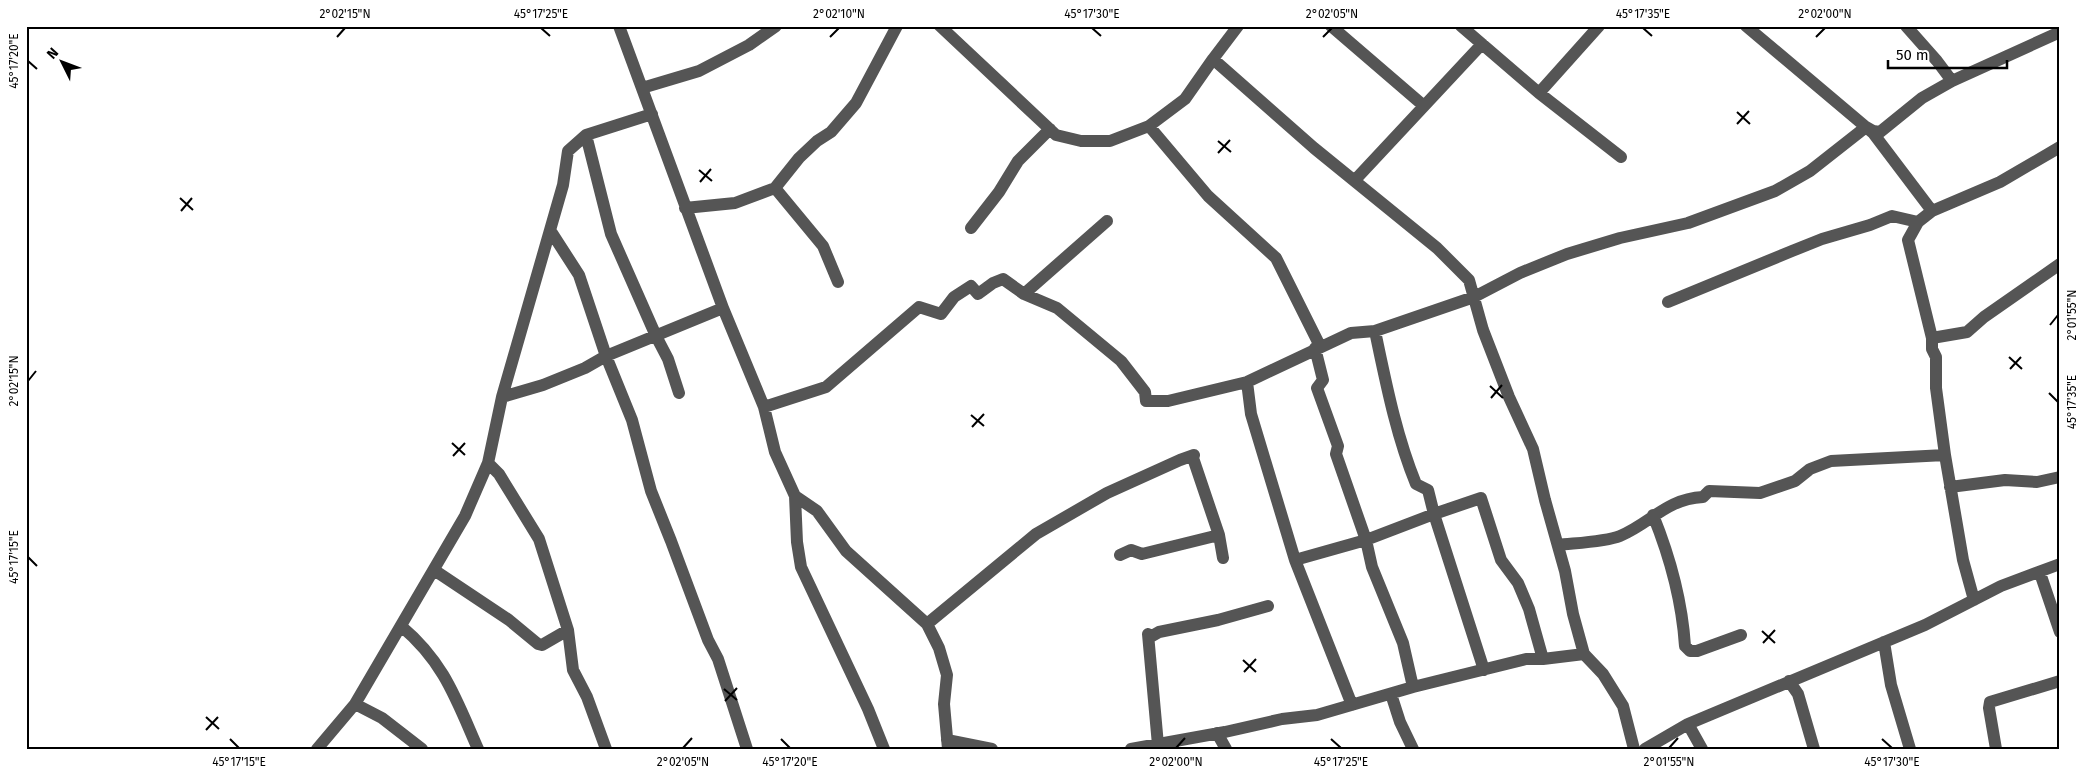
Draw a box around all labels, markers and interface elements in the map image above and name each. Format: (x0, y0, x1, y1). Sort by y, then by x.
text: 2°02'15"N (319, 7, 371, 21)
text: 45°17'25"E (514, 7, 568, 21)
text: 2°02'10"N (813, 7, 865, 21)
text: 45°17'30"E (1064, 7, 1120, 21)
text: 2°02'05"N (1306, 7, 1358, 21)
text: 45°17'35"E (1616, 7, 1670, 21)
text: 2°02'00"N (1798, 7, 1852, 21)
text: 45°17'20"E (7, 33, 21, 89)
north arrow (38, 38, 88, 88)
scale bar (1888, 38, 2007, 70)
text: N (43, 44, 62, 63)
text: 50 m (1896, 46, 1929, 64)
text: 2°01'55"N (2065, 289, 2079, 341)
text: 2°02'15"N (7, 355, 21, 407)
text: 45°17'35"E (2065, 375, 2079, 429)
text: 45°17'15"E (7, 530, 21, 584)
text: 45°17'15"E (212, 755, 266, 769)
text: 2°02'05"N (657, 755, 709, 769)
text: 45°17'20"E (762, 755, 818, 769)
text: 2°02'00"N (1149, 755, 1203, 769)
text: 45°17'25"E (1314, 755, 1368, 769)
text: 2°01'55"N (1643, 755, 1695, 769)
text: 45°17'30"E (1864, 755, 1920, 769)

